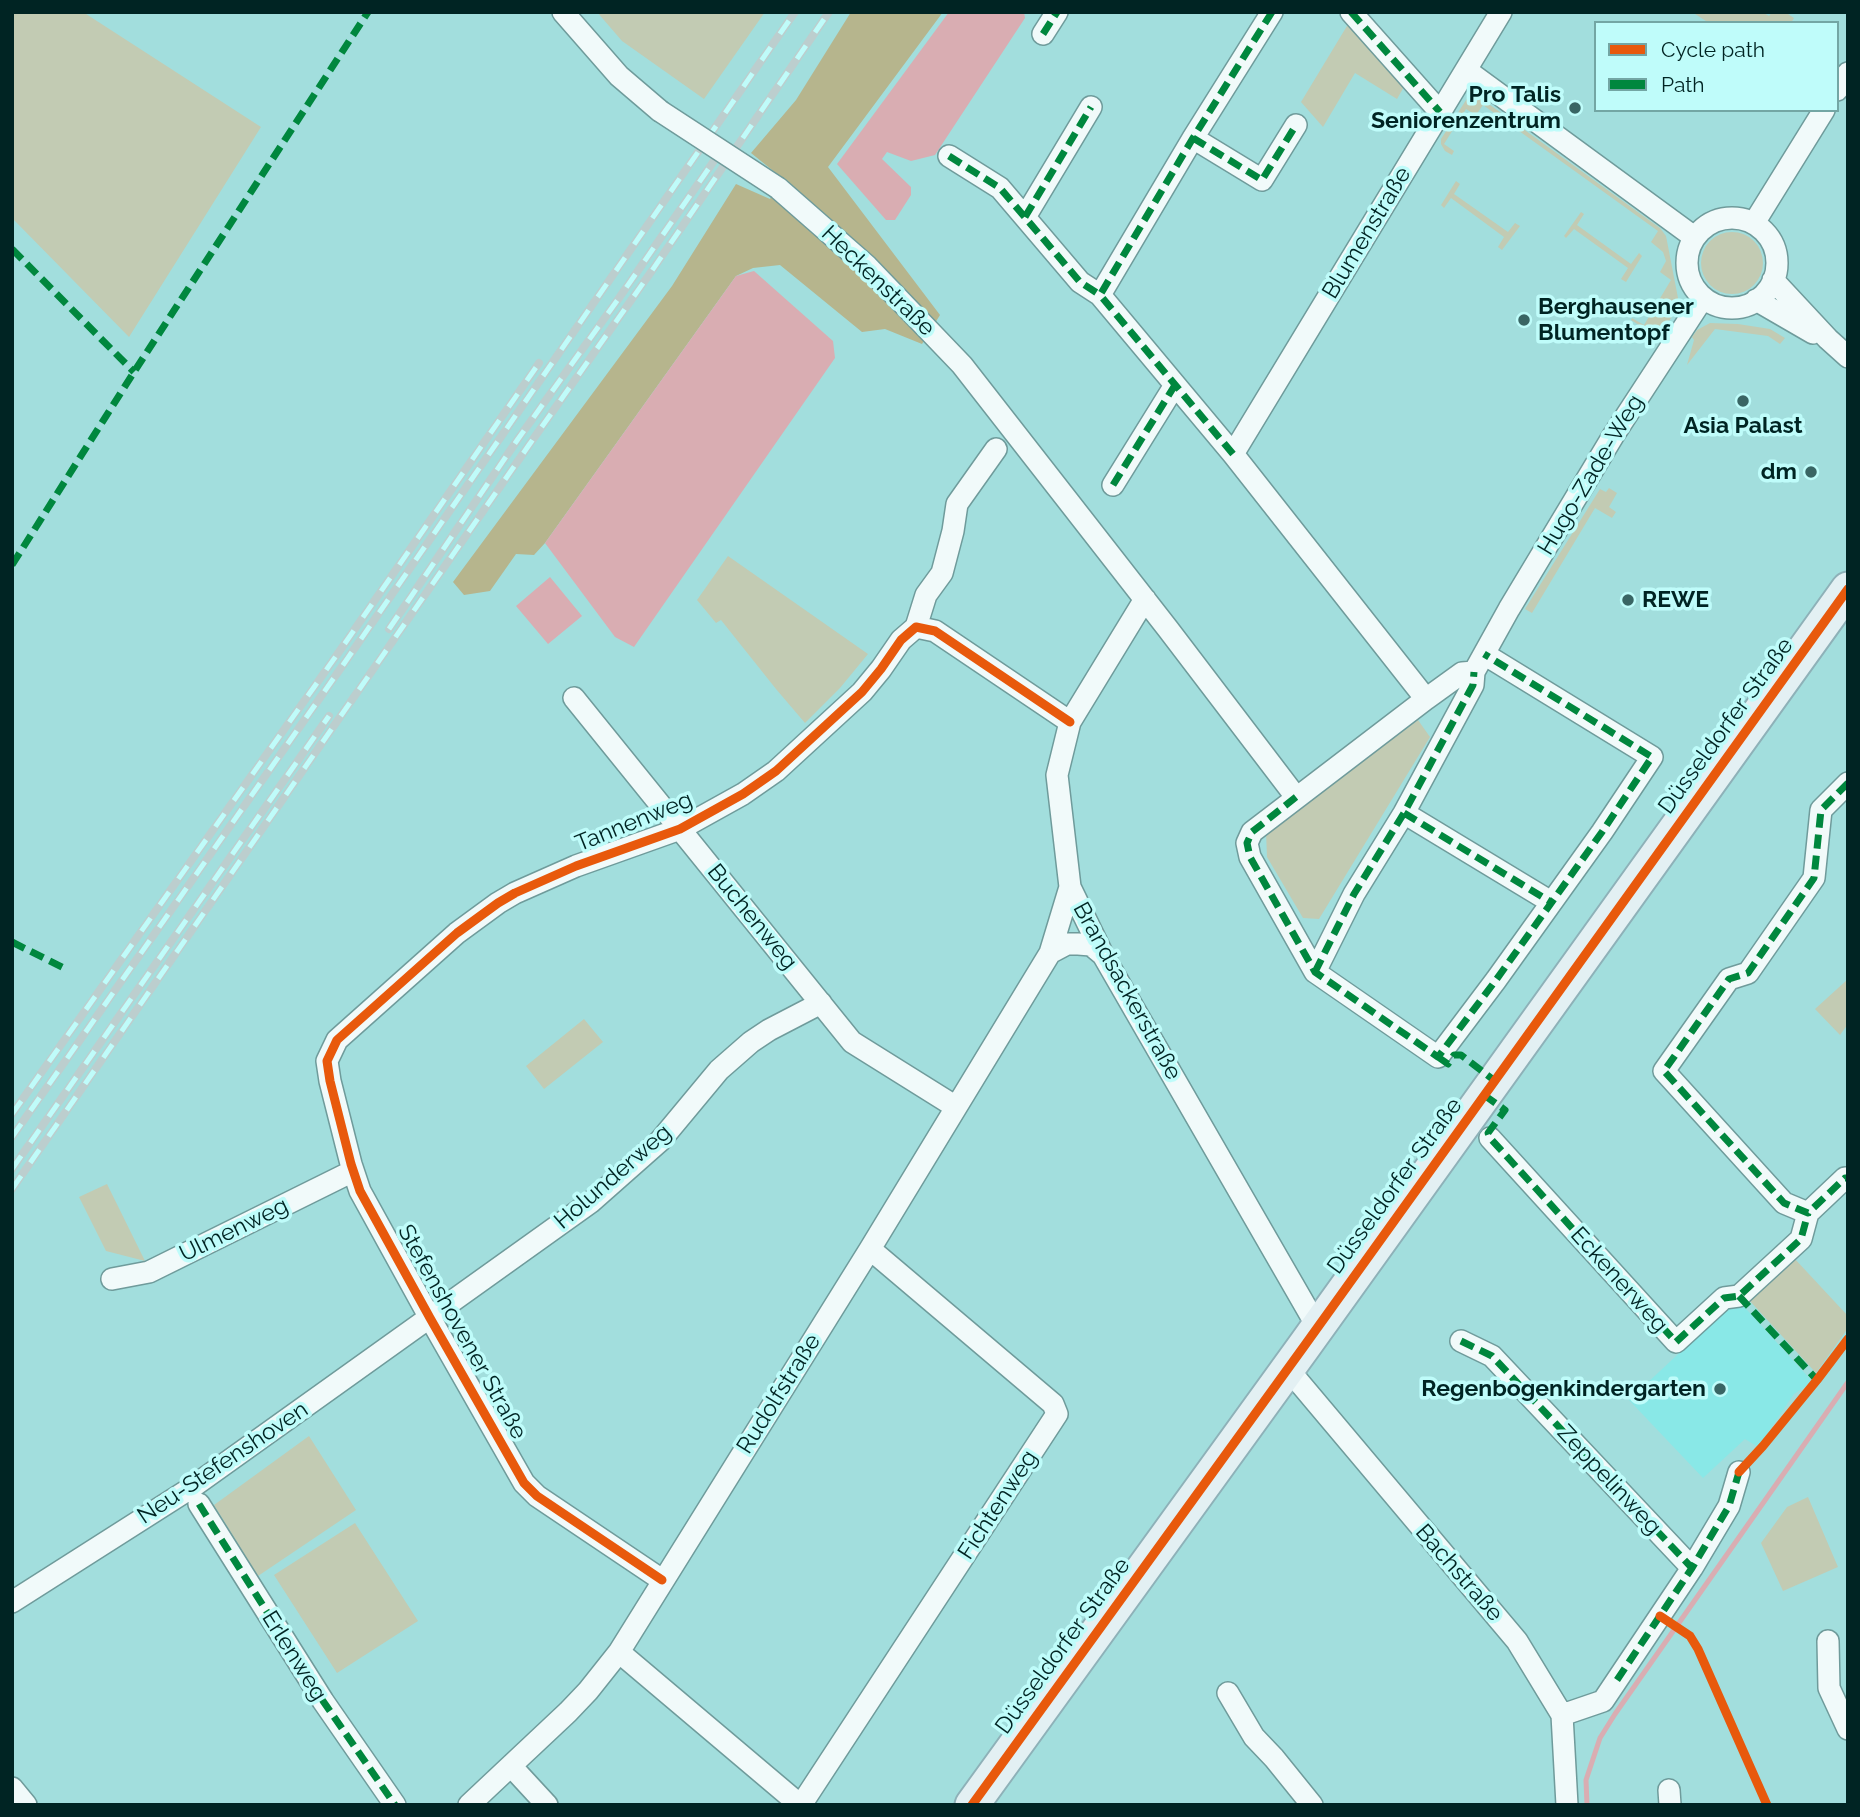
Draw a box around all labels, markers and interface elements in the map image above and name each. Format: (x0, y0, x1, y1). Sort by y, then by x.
legend (1594, 21, 1839, 112)
text: Cycle path (1661, 37, 1765, 62)
text: Path (1661, 72, 1705, 97)
place label: Pro Talis Seniorenzentrum (1371, 81, 1561, 135)
marker: Pro Talis Seniorenzentrum (1567, 100, 1583, 116)
street label: Blumenstraße (1317, 162, 1417, 304)
street label: Heckenstraße (816, 220, 940, 342)
place label: Berghausener Blumentopf (1538, 293, 1694, 347)
marker: Berghausener Blumentopf (1516, 312, 1532, 328)
street label: Hugo-Zade-Weg (1532, 390, 1650, 560)
marker: Asia Palast (1735, 393, 1751, 409)
place label: Asia Palast (1683, 412, 1803, 440)
place label: dm (1761, 458, 1797, 486)
marker: dm (1803, 464, 1819, 480)
place label: REWE (1642, 586, 1709, 614)
marker: REWE (1620, 592, 1636, 608)
street label: Düsseldorfer Straße (1653, 633, 1799, 819)
street label: Tannenweg (572, 786, 696, 858)
street label: Buchenweg (701, 859, 803, 975)
street label: Brandsackerstraße (1067, 897, 1187, 1085)
street label: Düsseldorfer Straße (1322, 1093, 1468, 1279)
street label: Holunderweg (549, 1119, 677, 1235)
street label: Ulmenweg (175, 1192, 293, 1268)
street label: Stefenshovener Straße (392, 1220, 532, 1444)
street label: Eckenerweg (1564, 1222, 1674, 1338)
street label: Rudolfstraße (731, 1329, 827, 1459)
place label: Regenbogenkindergarten (1421, 1375, 1706, 1403)
marker: Regenbogenkindergarten (1712, 1381, 1728, 1397)
street label: Neu-Stefenshoven (132, 1396, 314, 1530)
street label: Zeppelinweg (1551, 1419, 1667, 1541)
street label: Fichtenweg (952, 1445, 1044, 1565)
street label: Bachstraße (1409, 1519, 1509, 1627)
street label: Düsseldorfer Straße (990, 1553, 1136, 1739)
street label: Erlenweg (256, 1606, 332, 1706)

